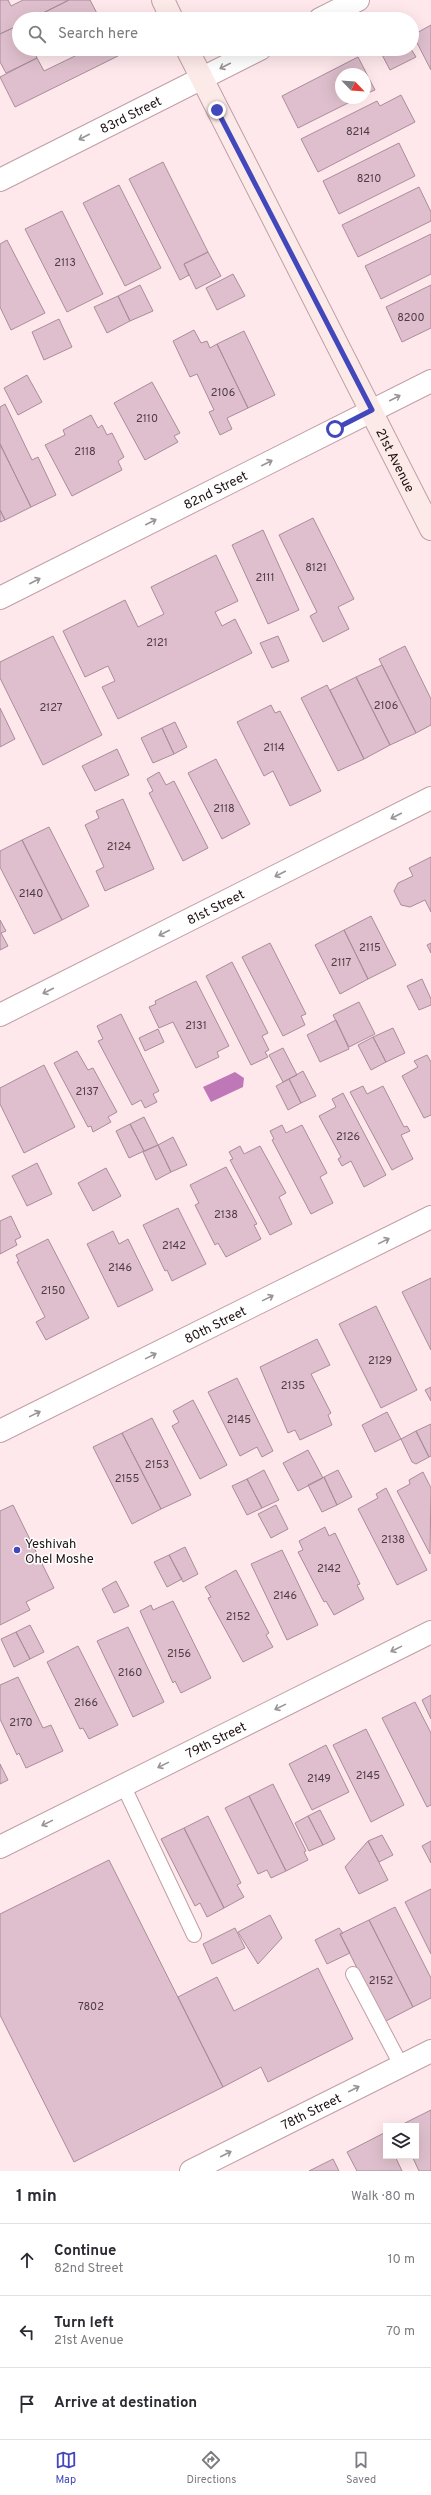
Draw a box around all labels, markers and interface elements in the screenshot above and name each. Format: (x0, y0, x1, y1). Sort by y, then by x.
search box (12, 12, 419, 56)
icon: search (26, 23, 48, 45)
text: Search here (58, 25, 138, 44)
one-way arrow (219, 63, 231, 71)
north arrow (335, 68, 371, 104)
street label: 83rd Street (98, 94, 165, 138)
route end (208, 101, 226, 119)
house number: 8214 (346, 125, 370, 139)
one-way arrow (78, 134, 90, 142)
house number: 8210 (357, 172, 381, 186)
house number: 2113 (54, 256, 76, 270)
house number: 8200 (397, 311, 425, 325)
house number: 2106 (211, 386, 235, 400)
one-way arrow (389, 394, 401, 402)
house number: 2110 (136, 412, 158, 426)
route start (326, 420, 344, 438)
street label: 21st Avenue (371, 426, 417, 495)
house number: 2118 (74, 445, 96, 459)
one-way arrow (261, 459, 273, 466)
street label: 82nd Street (182, 469, 251, 514)
one-way arrow (145, 518, 157, 525)
house number: 8121 (305, 561, 327, 575)
house number: 2111 (255, 571, 275, 585)
one-way arrow (29, 576, 41, 584)
house number: 2121 (146, 636, 168, 650)
house number: 2106 (374, 699, 398, 713)
house number: 2127 (39, 701, 63, 715)
house number: 2114 (263, 741, 285, 755)
house number: 2118 (213, 802, 235, 816)
one-way arrow (390, 812, 402, 820)
house number: 2124 (107, 840, 131, 854)
one-way arrow (274, 871, 286, 878)
house number: 2140 (19, 887, 43, 901)
street label: 81st Street (185, 887, 248, 930)
one-way arrow (158, 929, 170, 937)
house number: 2115 (359, 941, 381, 955)
house number: 2117 (331, 956, 352, 970)
one-way arrow (42, 988, 54, 995)
house number: 2131 (185, 1019, 207, 1033)
house number: 2137 (75, 1085, 99, 1099)
house number: 2126 (336, 1130, 360, 1144)
house number: 2138 (214, 1208, 238, 1222)
one-way arrow (378, 1236, 390, 1244)
house number: 2142 (162, 1239, 186, 1253)
house number: 2146 (108, 1261, 132, 1275)
house number: 2150 (41, 1284, 65, 1298)
one-way arrow (262, 1294, 274, 1301)
street label: 80th Street (182, 1304, 250, 1348)
one-way arrow (145, 1352, 157, 1359)
house number: 2129 (368, 1354, 392, 1368)
house number: 2135 (281, 1379, 305, 1393)
one-way arrow (29, 1410, 41, 1417)
house number: 2145 (227, 1413, 251, 1427)
house number: 2153 (145, 1458, 169, 1472)
house number: 2155 (115, 1472, 139, 1486)
house number: 2138 (381, 1533, 405, 1547)
place label: Yeshivah Ohel Moshe (25, 1537, 94, 1568)
marker: Yeshivah Ohel Moshe (12, 1545, 22, 1555)
house number: 2142 (317, 1562, 341, 1576)
house number: 2146 (273, 1589, 297, 1603)
house number: 2152 (226, 1610, 250, 1624)
one-way arrow (390, 1646, 402, 1654)
house number: 2156 (167, 1647, 191, 1661)
house number: 2160 (118, 1666, 142, 1680)
house number: 2166 (74, 1696, 98, 1710)
one-way arrow (274, 1704, 286, 1712)
house number: 2170 (9, 1716, 33, 1730)
street label: 79th Street (184, 1719, 249, 1763)
one-way arrow (158, 1762, 170, 1770)
house number: 2145 (356, 1769, 380, 1783)
house number: 2149 (307, 1772, 331, 1786)
one-way arrow (41, 1820, 53, 1828)
house number: 2152 (369, 1974, 393, 1988)
house number: 7802 (78, 2000, 104, 2014)
one-way arrow (348, 2085, 360, 2092)
street label: 78th Street (279, 2091, 344, 2135)
map controls (383, 2123, 419, 2159)
button: layers (383, 2123, 419, 2159)
one-way arrow (220, 2149, 232, 2157)
text: 1 min (16, 2186, 57, 2208)
text: Walk · 80 m (351, 2189, 415, 2205)
text: Continue (54, 2242, 116, 2261)
icon: ahead (16, 2249, 38, 2271)
text: 10 m (388, 2252, 415, 2268)
text: 82nd Street (54, 2261, 123, 2277)
text: Turn left (54, 2314, 114, 2333)
icon: left (16, 2321, 38, 2343)
text: 70 m (386, 2324, 415, 2340)
text: 21st Avenue (54, 2333, 123, 2349)
icon: arrive (16, 2393, 38, 2415)
text: Arrive at destination (54, 2394, 197, 2413)
tab: Map (55, 2449, 77, 2487)
tab: Directions (186, 2449, 236, 2487)
tab: Saved (346, 2449, 376, 2487)

